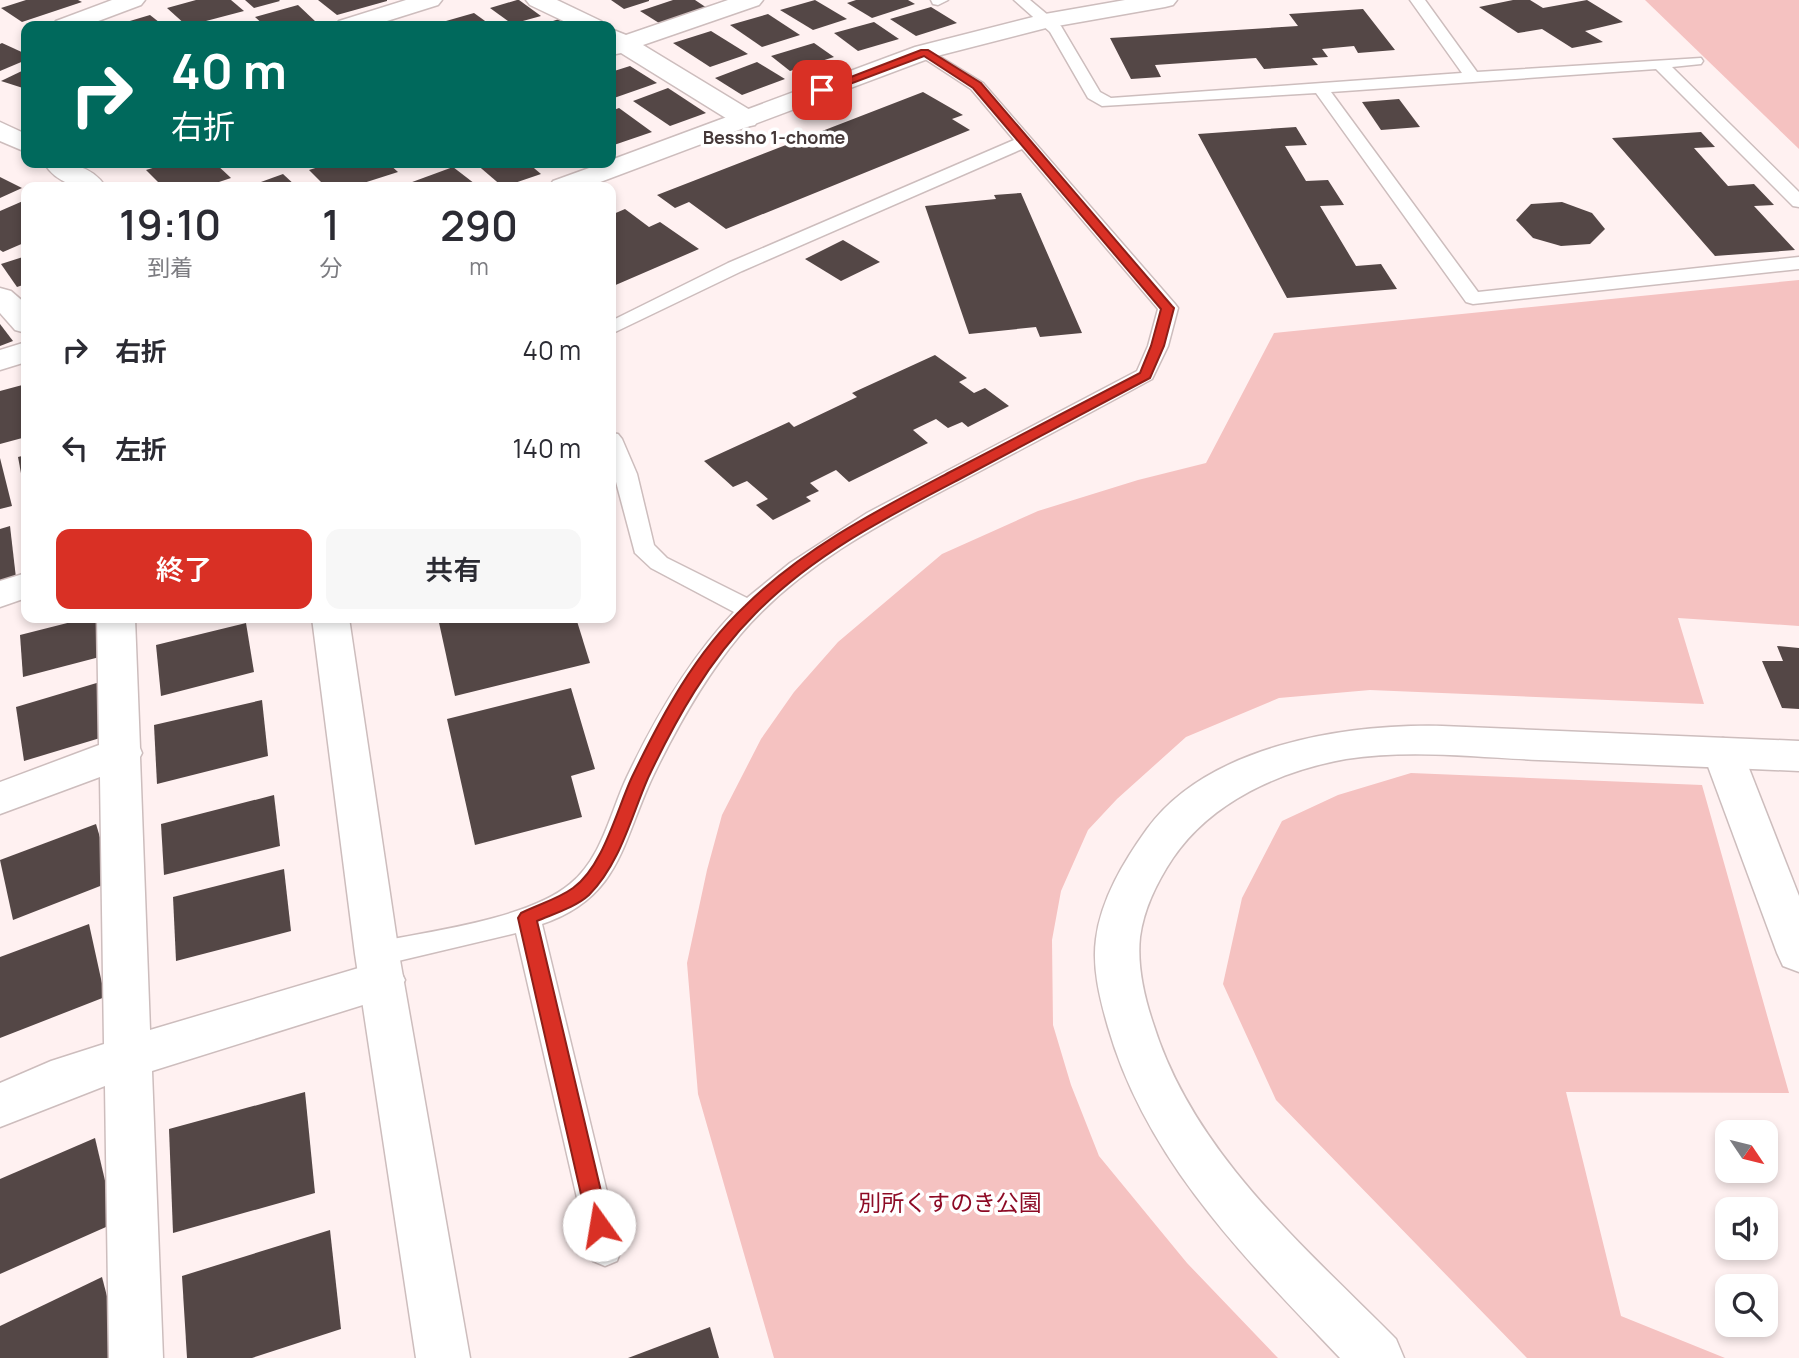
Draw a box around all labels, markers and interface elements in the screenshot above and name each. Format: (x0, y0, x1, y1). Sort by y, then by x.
text: 40 m (171, 37, 287, 104)
icon: right (56, 49, 147, 140)
pin (792, 60, 852, 120)
icon: arrive (803, 71, 841, 109)
text: 右折 (171, 104, 235, 148)
district label: Bessho 1-chome (703, 125, 846, 149)
text: 19:10 (119, 195, 221, 253)
text: 1 (322, 195, 340, 253)
text: 290 (440, 196, 518, 254)
text: m (469, 250, 489, 282)
text: 到着 (147, 251, 193, 283)
text: 分 (319, 251, 342, 283)
icon: right (56, 331, 94, 369)
text: 40 m (523, 332, 581, 368)
text: 右折 (115, 333, 167, 369)
icon: left (56, 429, 94, 467)
text: 140 m (512, 430, 581, 466)
text: 左折 (115, 431, 167, 467)
button: 終了 (56, 529, 312, 609)
button: 共有 (326, 529, 581, 609)
north arrow (1715, 1120, 1778, 1183)
map controls (1715, 1120, 1778, 1337)
park label: 別所くすのき公園 (858, 1186, 1042, 1218)
position arrow (562, 1188, 636, 1262)
button: sound (1715, 1197, 1778, 1260)
button: search (1715, 1274, 1778, 1337)

